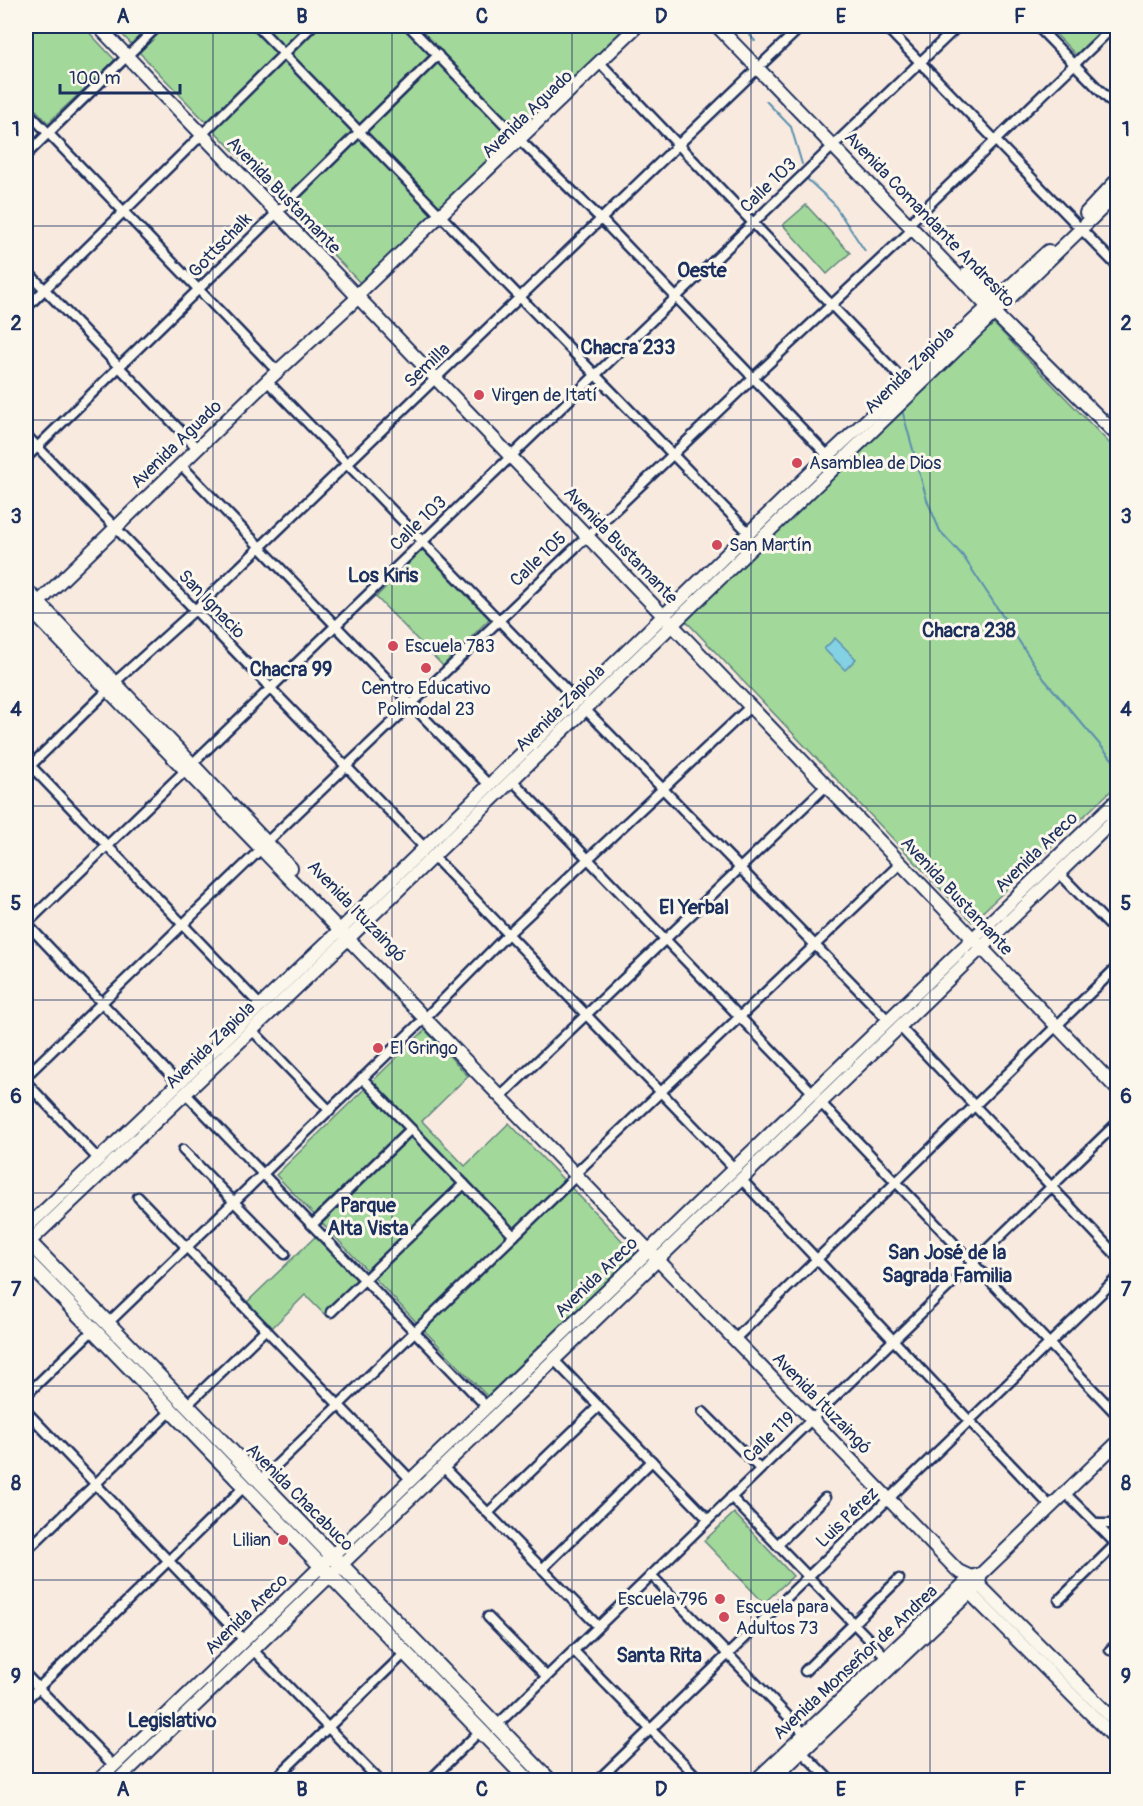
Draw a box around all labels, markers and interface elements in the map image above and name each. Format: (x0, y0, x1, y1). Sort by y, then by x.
text: A (117, 4, 130, 29)
text: B (296, 4, 308, 29)
text: C (476, 4, 488, 29)
text: D (655, 4, 668, 29)
text: E (836, 4, 847, 29)
text: F (1014, 4, 1026, 29)
scale bar (60, 57, 180, 95)
street label: Avenida Aguado (477, 65, 578, 164)
text: 100 m (69, 67, 121, 90)
text: 1 (12, 117, 20, 142)
text: 1 (1122, 117, 1130, 142)
street label: Avenida Comandante Andresito (839, 126, 1020, 313)
street label: Avenida Bustamante (222, 132, 346, 259)
street label: Calle 103 (735, 153, 802, 218)
street label: Gottschalk (184, 208, 257, 283)
district label: Oeste (677, 258, 728, 283)
text: 2 (10, 311, 22, 336)
text: 2 (1120, 311, 1132, 336)
street label: Avenida Zapiola (860, 322, 959, 419)
district label: Chacra 233 (581, 335, 675, 360)
street label: Semilla (399, 338, 455, 393)
place label: Virgen de Itatí (491, 384, 597, 407)
marker: Virgen de Itatí (472, 388, 486, 402)
street label: Avenida Aguado (126, 395, 227, 494)
place label: Asamblea de Dios (809, 452, 941, 475)
marker: Asamblea de Dios (790, 456, 804, 470)
street label: Avenida Bustamante (559, 482, 683, 609)
street label: Calle 103 (385, 491, 452, 556)
text: 3 (10, 504, 22, 529)
text: 3 (1120, 504, 1132, 529)
street label: Calle 105 (505, 527, 571, 592)
place label: San Martín (729, 534, 812, 557)
marker: San Martín (710, 538, 724, 552)
district label: Los Kiris (348, 563, 418, 588)
street label: San Ignacio (173, 565, 250, 644)
district label: Chacra 238 (922, 618, 1016, 643)
place label: Escuela 783 (405, 635, 495, 658)
marker: Escuela 783 (386, 639, 400, 653)
district label: Chacra 99 (250, 657, 332, 682)
street label: Avenida Zapiola (511, 660, 610, 757)
marker: Centro Educativo Polimodal 23 (419, 661, 433, 675)
place label: Centro Educativo Polimodal 23 (361, 677, 491, 721)
text: 4 (10, 697, 22, 722)
text: 4 (1120, 697, 1132, 722)
street label: Avenida Areco (990, 807, 1083, 898)
street label: Avenida Bustamante (896, 832, 1018, 961)
street label: Avenida Ituzaingó (302, 856, 411, 967)
text: 5 (11, 891, 22, 916)
text: 5 (1121, 891, 1132, 916)
district label: El Yerbal (659, 895, 729, 920)
street label: Avenida Zapiola (161, 997, 260, 1094)
place label: El Gringo (390, 1037, 458, 1060)
marker: El Gringo (371, 1041, 385, 1055)
text: 6 (10, 1084, 22, 1109)
text: 6 (1120, 1084, 1132, 1109)
district label: Parque Alta Vista (327, 1193, 409, 1241)
street label: Avenida Areco (550, 1232, 643, 1323)
district label: San José de la Sagrada Familia (882, 1240, 1012, 1288)
text: 7 (11, 1277, 22, 1302)
text: 7 (1121, 1277, 1132, 1302)
street label: Avenida Ituzaingó (767, 1348, 876, 1459)
street label: Calle 119 (738, 1407, 800, 1468)
street label: Avenida Chacabuco (241, 1438, 359, 1557)
text: 8 (11, 1471, 21, 1496)
text: 8 (1121, 1471, 1131, 1496)
street label: Luis Pérez (811, 1482, 883, 1553)
place label: Lilian (232, 1529, 271, 1552)
marker: Lilian (276, 1533, 290, 1547)
street label: Avenida Areco (200, 1569, 293, 1660)
street label: Avenida Monseñor de Andrea (768, 1580, 943, 1745)
place label: Escuela 796 (618, 1588, 708, 1611)
marker: Escuela 796 (713, 1592, 727, 1606)
place label: Escuela para Adultos 73 (736, 1596, 829, 1640)
marker: Escuela para Adultos 73 (717, 1610, 731, 1624)
district label: Santa Rita (616, 1643, 702, 1668)
text: 9 (11, 1664, 21, 1689)
text: 9 (1121, 1664, 1131, 1689)
district label: Legislativo (127, 1708, 217, 1733)
text: A (117, 1777, 130, 1802)
text: B (296, 1777, 308, 1802)
text: C (476, 1777, 488, 1802)
text: D (655, 1777, 668, 1802)
text: E (836, 1777, 847, 1802)
text: F (1014, 1777, 1026, 1802)

